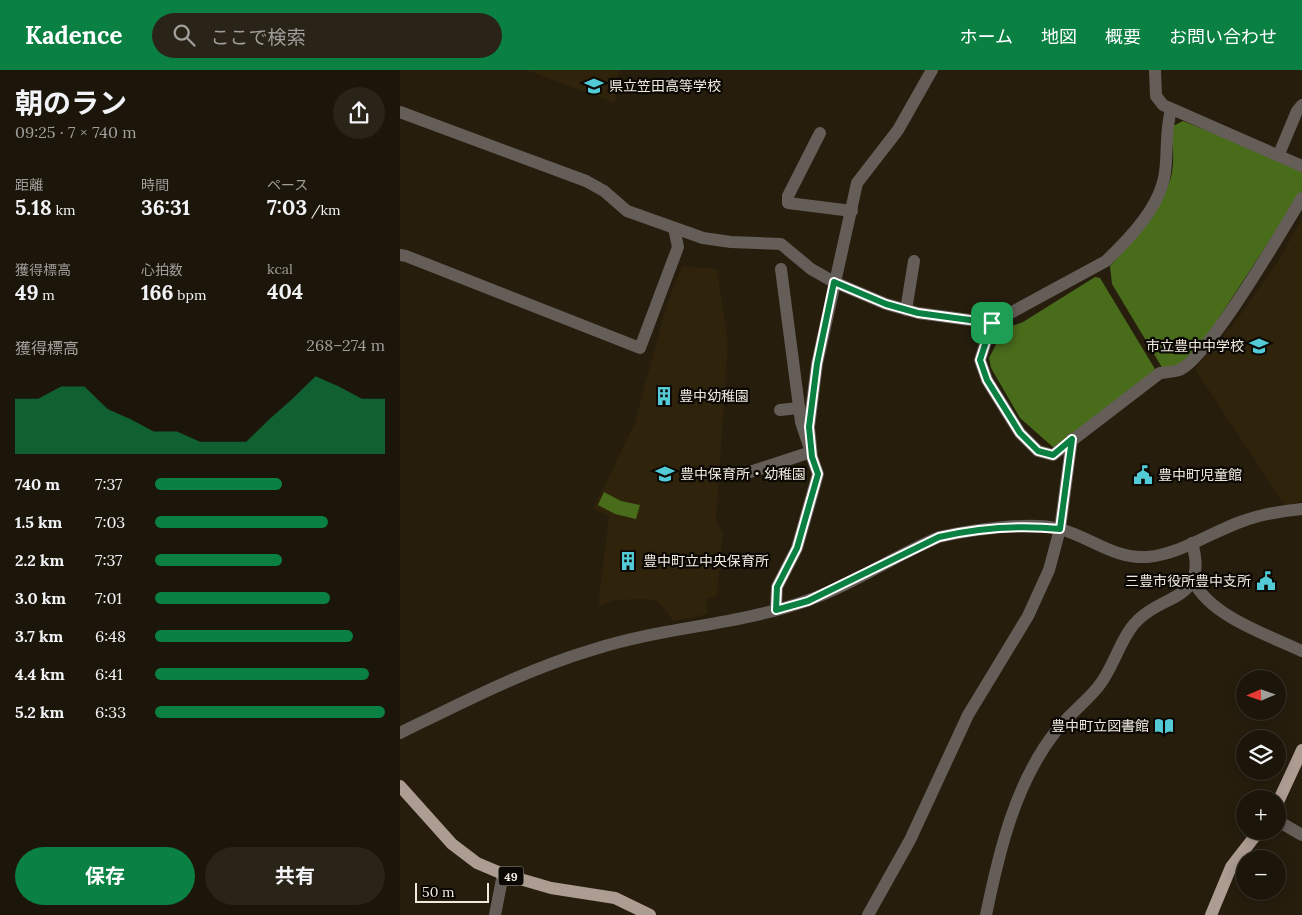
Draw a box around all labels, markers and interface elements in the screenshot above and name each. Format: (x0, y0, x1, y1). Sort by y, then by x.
search box (152, 13, 502, 58)
text: Kadence (25, 20, 122, 51)
icon: search (170, 21, 198, 49)
text: ここで検索 (210, 25, 305, 49)
text: ホーム (960, 25, 1013, 48)
text: 地図 (1041, 25, 1077, 48)
text: 概要 (1105, 25, 1141, 48)
text: お問い合わせ (1169, 25, 1277, 48)
school or university icon: 県立笠田高等学校 (583, 75, 605, 97)
place label: 県立笠田高等学校 (609, 77, 721, 95)
text: 朝のラン (15, 85, 127, 121)
button: share (333, 87, 385, 139)
text: 09:25 · 7 × 740 m (15, 122, 136, 142)
text: 距離 (15, 176, 43, 194)
text: 時間 (141, 176, 169, 194)
text: ペース (267, 176, 308, 194)
text: 5.18 (15, 194, 52, 221)
text: 36:31 (141, 194, 190, 221)
text: 7:03 (267, 194, 307, 221)
text: km (52, 201, 76, 219)
text: /km (307, 201, 341, 219)
text: kcal (267, 260, 293, 278)
text: 獲得標高 (15, 261, 71, 279)
text: 心拍数 (141, 261, 183, 279)
text: 404 (267, 278, 303, 305)
text: 49 (15, 279, 39, 306)
text: 166 (141, 279, 174, 306)
text: m (39, 286, 55, 304)
text: bpm (174, 286, 206, 304)
pin (971, 302, 1013, 344)
icon: arrive (978, 309, 1006, 337)
text: 268–274 m (306, 335, 385, 355)
school or university icon: 市立豊中中学校 (1248, 335, 1270, 357)
place label: 市立豊中中学校 (1146, 337, 1244, 355)
text: 獲得標高 (15, 338, 79, 358)
building icon: 豊中幼稚園 (653, 385, 675, 407)
place label: 豊中幼稚園 (679, 387, 749, 405)
school or university icon: 豊中保育所・幼稚園 (654, 463, 676, 485)
public building icon: 豊中町児童館 (1132, 464, 1154, 486)
place label: 豊中保育所・幼稚園 (680, 465, 806, 483)
place label: 豊中町児童館 (1158, 466, 1242, 484)
text: 740 m (15, 474, 60, 494)
text: 7:37 (95, 474, 122, 494)
text: 1.5 km (15, 512, 62, 532)
text: 7:03 (95, 512, 125, 532)
text: 2.2 km (15, 550, 64, 570)
text: 7:37 (95, 550, 122, 570)
building icon: 豊中町立中央保育所 (617, 550, 639, 572)
place label: 豊中町立中央保育所 (643, 552, 769, 570)
public building icon: 三豊市役所豊中支所 (1255, 570, 1277, 592)
place label: 三豊市役所豊中支所 (1125, 572, 1251, 590)
text: 3.0 km (15, 588, 66, 608)
text: 7:01 (95, 588, 122, 608)
text: 3.7 km (15, 626, 63, 646)
text: 6:48 (95, 626, 126, 646)
text: 4.4 km (15, 664, 65, 684)
text: 6:41 (95, 664, 123, 684)
north arrow (1236, 670, 1286, 720)
map controls (1236, 670, 1286, 900)
text: 5.2 km (15, 702, 64, 722)
text: 6:33 (95, 702, 126, 722)
library icon: 豊中町立図書館 (1153, 715, 1175, 737)
place label: 豊中町立図書館 (1051, 717, 1149, 735)
button: layers (1236, 730, 1286, 780)
button: + (1236, 790, 1286, 840)
button: 保存 (15, 847, 195, 905)
button: 共有 (205, 847, 385, 905)
button: − (1236, 850, 1286, 900)
road number: 49 (498, 866, 524, 886)
scale bar (415, 880, 489, 903)
text: 50 m (422, 883, 455, 901)

